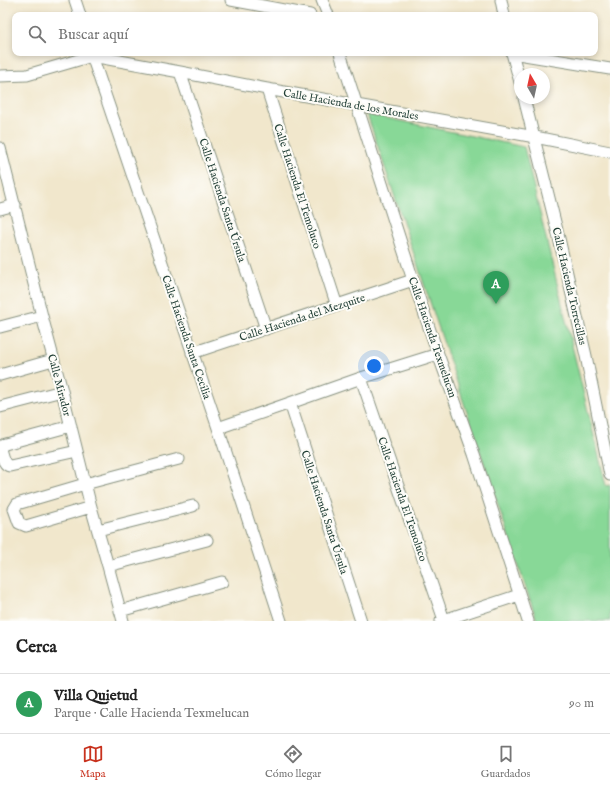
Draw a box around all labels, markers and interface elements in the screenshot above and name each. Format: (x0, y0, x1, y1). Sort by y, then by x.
search box (12, 12, 598, 56)
icon: search (26, 23, 48, 45)
text: Buscar aquí (58, 25, 128, 44)
north arrow (514, 68, 550, 104)
street label: Calle Hacienda de los Morales (282, 86, 420, 124)
street label: Calle Hacienda El Temoluco (270, 122, 324, 251)
street label: Calle Hacienda Santa Úrsula (195, 137, 249, 264)
street label: Calle Hacienda Torrecillas (549, 226, 589, 346)
pin: A (483, 271, 509, 304)
street label: Calle Hacienda Santa Cecilia (158, 273, 214, 401)
street label: Calle Hacienda Texmelucan (405, 275, 459, 400)
street label: Calle Hacienda del Mezquite (238, 291, 367, 345)
street label: Calle Mirador (44, 353, 74, 418)
your location (364, 356, 384, 376)
street label: Calle Hacienda El Temoluco (374, 435, 430, 563)
street label: Calle Hacienda Santa Úrsula (297, 449, 351, 576)
text: Cerca (16, 637, 57, 658)
text: Villa Quietud (54, 686, 138, 705)
text: A (25, 695, 33, 712)
text: 90 m (569, 695, 594, 712)
text: Parque · Calle Hacienda Texmelucan (54, 705, 249, 722)
tab: Mapa (80, 743, 106, 781)
tab: Cómo llegar (265, 743, 321, 781)
tab: Guardados (481, 743, 530, 781)

